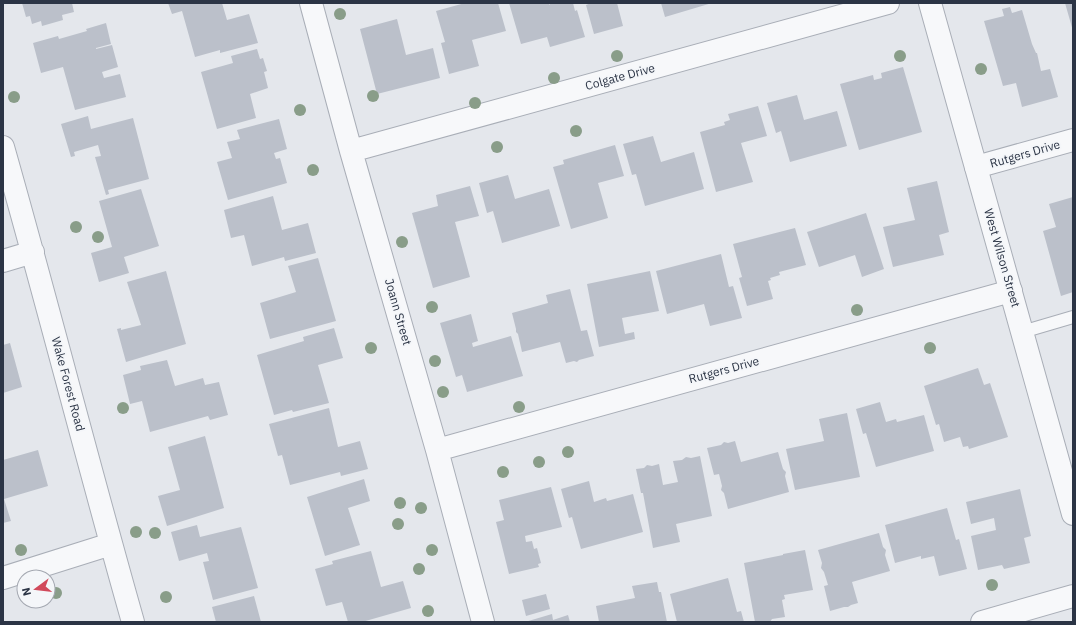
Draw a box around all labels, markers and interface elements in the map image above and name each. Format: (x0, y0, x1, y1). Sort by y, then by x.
street label: Colgate Drive (583, 60, 657, 93)
street label: Rutgers Drive (988, 136, 1062, 171)
street label: West Wilson Street (981, 207, 1024, 309)
street label: Joann Street (382, 277, 415, 347)
street label: Wake Forest Road (49, 335, 88, 433)
street label: Rutgers Drive (687, 353, 761, 386)
north arrow (16, 569, 56, 609)
text: N (19, 586, 34, 597)

